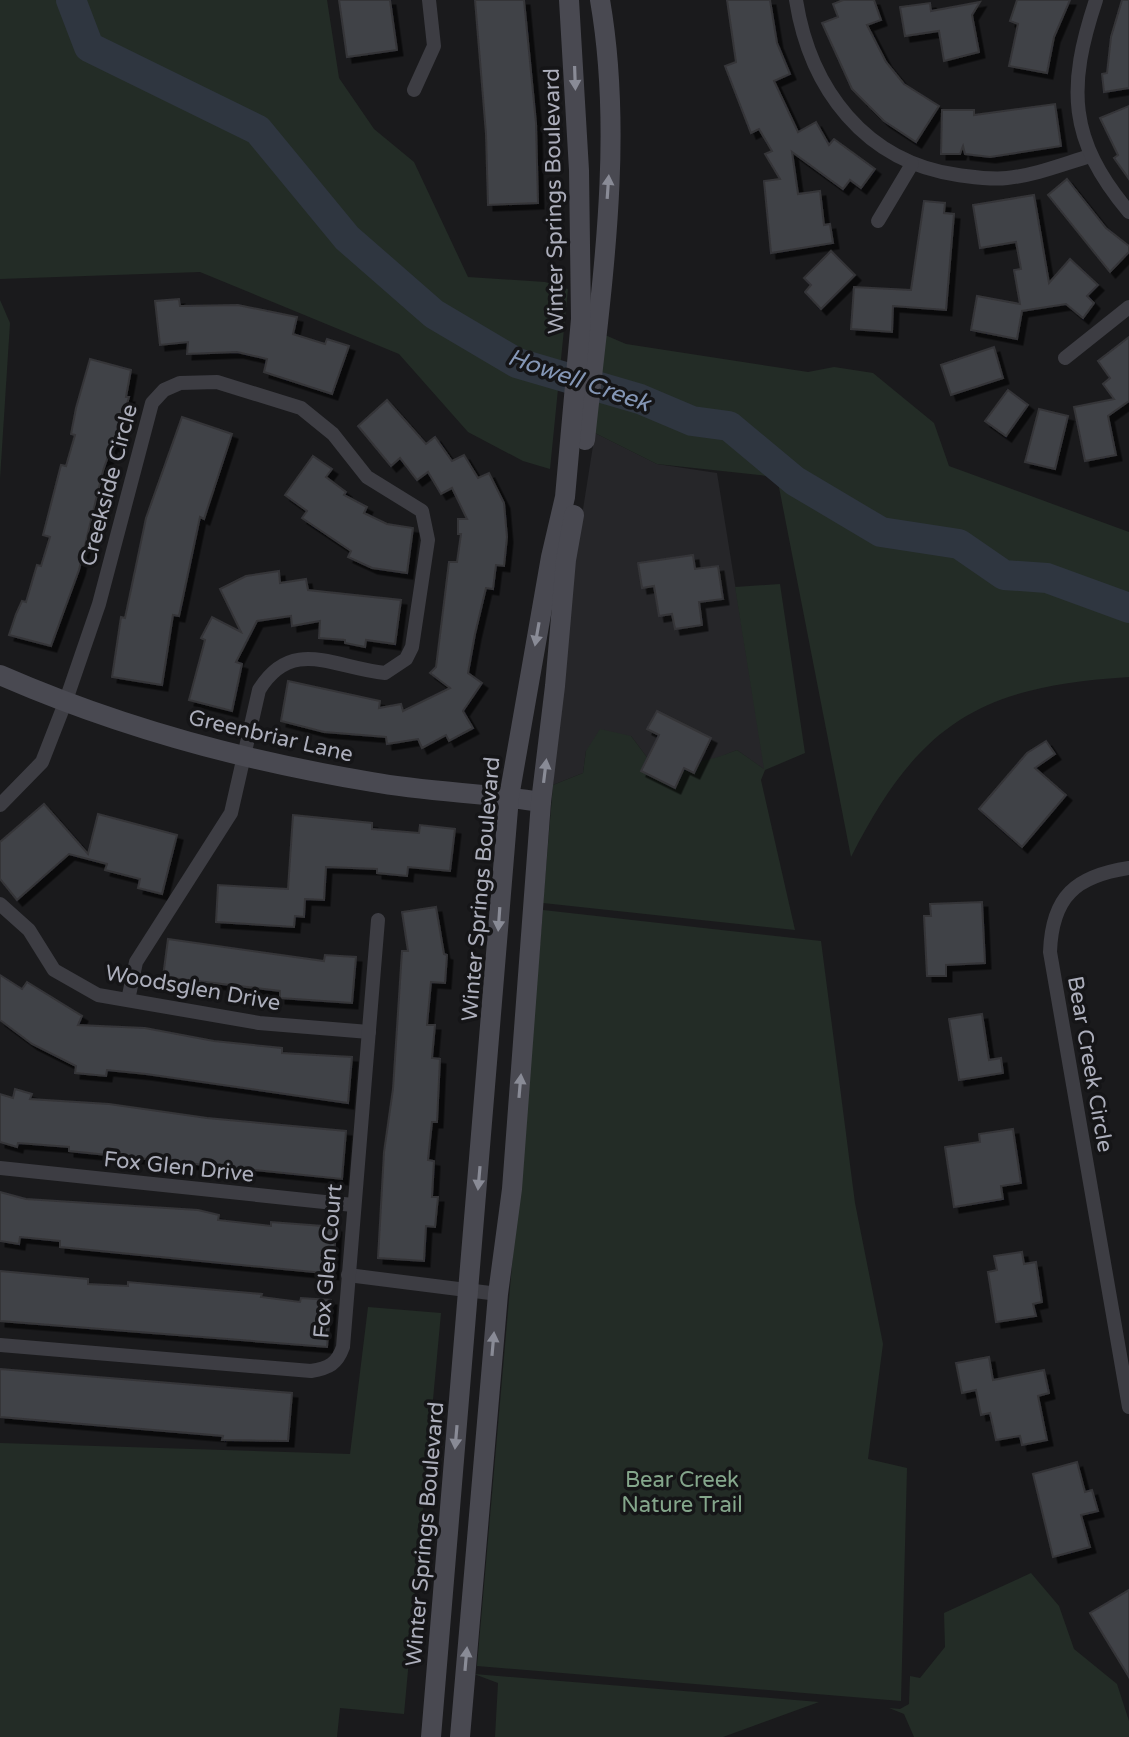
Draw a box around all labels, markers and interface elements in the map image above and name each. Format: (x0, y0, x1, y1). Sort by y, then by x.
one-way arrow (569, 66, 582, 91)
street label: Winter Springs Boulevard (539, 68, 569, 334)
one-way arrow (602, 174, 615, 199)
water label: Howell Creek (504, 343, 656, 419)
street label: Creekside Circle (75, 401, 143, 569)
one-way arrow (531, 622, 543, 647)
street label: Greenbriar Lane (186, 704, 356, 768)
street label: Winter Springs Boulevard (456, 756, 506, 1023)
one-way arrow (538, 758, 551, 783)
one-way arrow (492, 907, 505, 932)
street label: Woodsglen Drive (103, 960, 283, 1016)
street label: Bear Creek Circle (1062, 974, 1118, 1154)
one-way arrow (514, 1073, 527, 1098)
street label: Fox Glen Drive (102, 1146, 255, 1188)
one-way arrow (472, 1166, 485, 1191)
street label: Fox Glen Court (308, 1183, 348, 1340)
one-way arrow (487, 1332, 500, 1357)
street label: Winter Springs Boulevard (400, 1401, 450, 1668)
one-way arrow (450, 1425, 463, 1450)
park label: Bear Creek Nature Trail (621, 1467, 743, 1518)
one-way arrow (460, 1646, 473, 1671)

